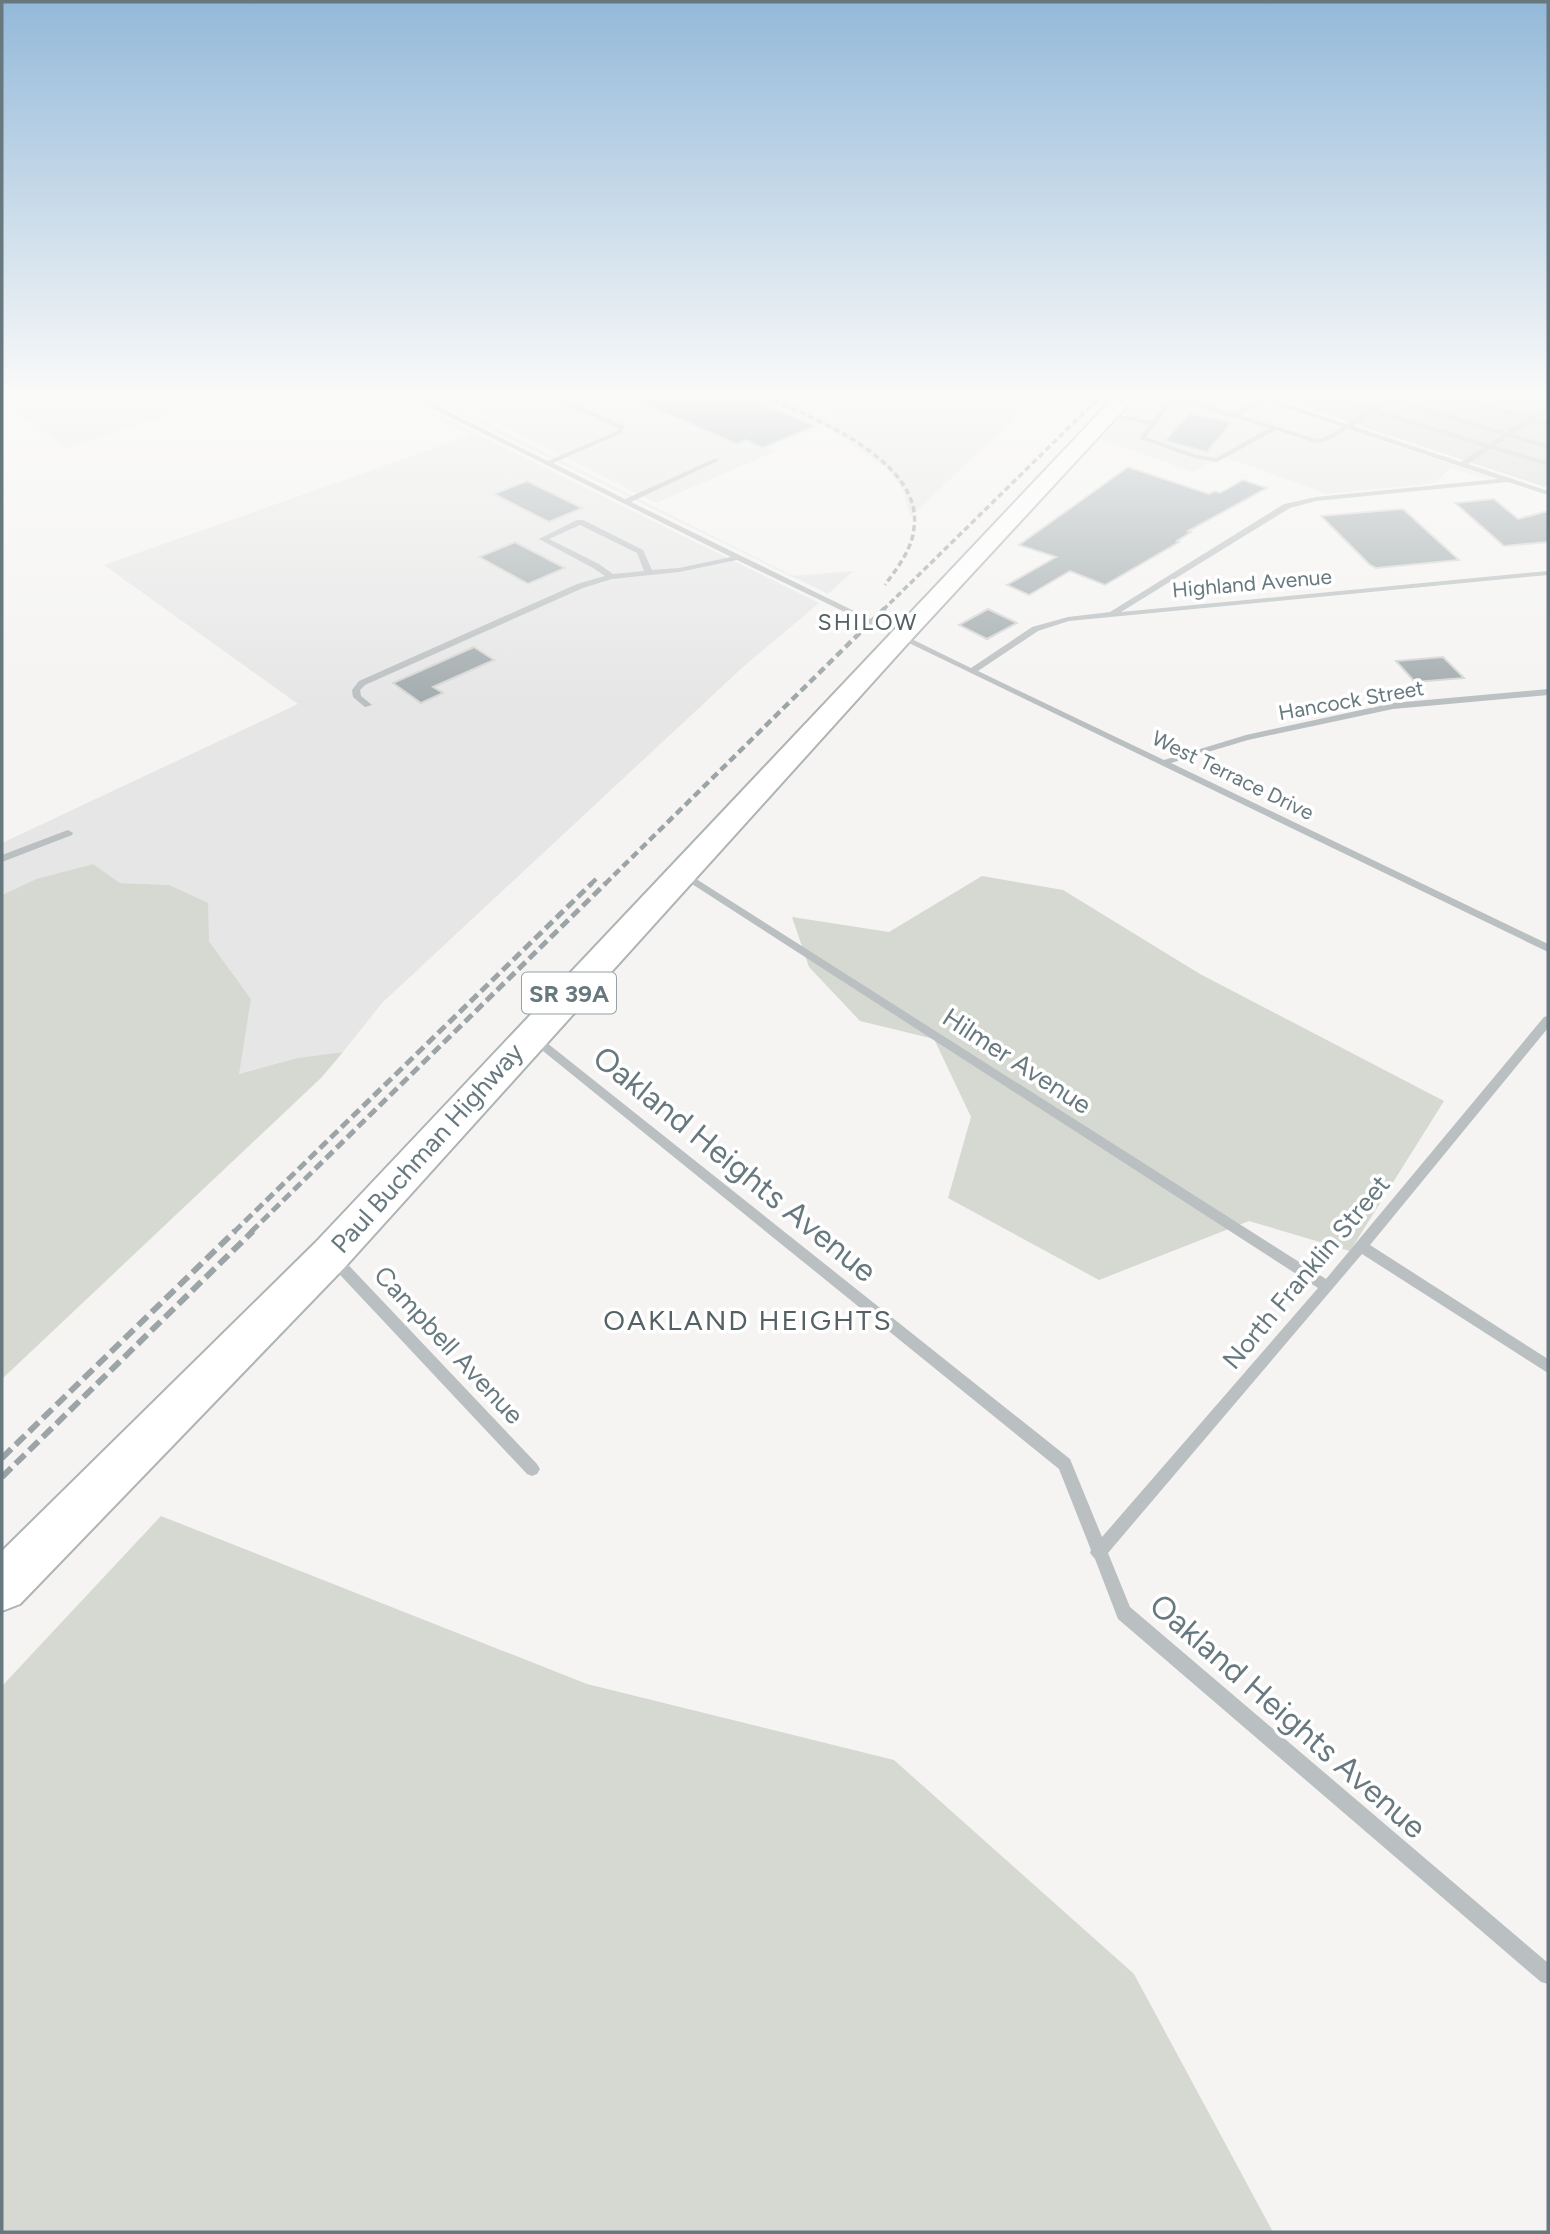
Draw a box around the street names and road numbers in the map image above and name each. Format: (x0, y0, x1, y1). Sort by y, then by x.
street label: Highland Avenue (1171, 564, 1333, 602)
street label: Hancock Street (1276, 675, 1426, 725)
street label: West Terrace Drive (1148, 725, 1318, 825)
road number: SR 39A (522, 973, 616, 1014)
street label: Hilmer Avenue (937, 1001, 1097, 1121)
street label: Paul Buchman Highway (324, 1036, 530, 1260)
street label: Oakland Heights Avenue (586, 1038, 884, 1290)
street label: North Franklin Street (1216, 1168, 1397, 1375)
street label: Campbell Avenue (367, 1259, 531, 1431)
street label: Oakland Heights Avenue (1142, 1586, 1434, 1846)

